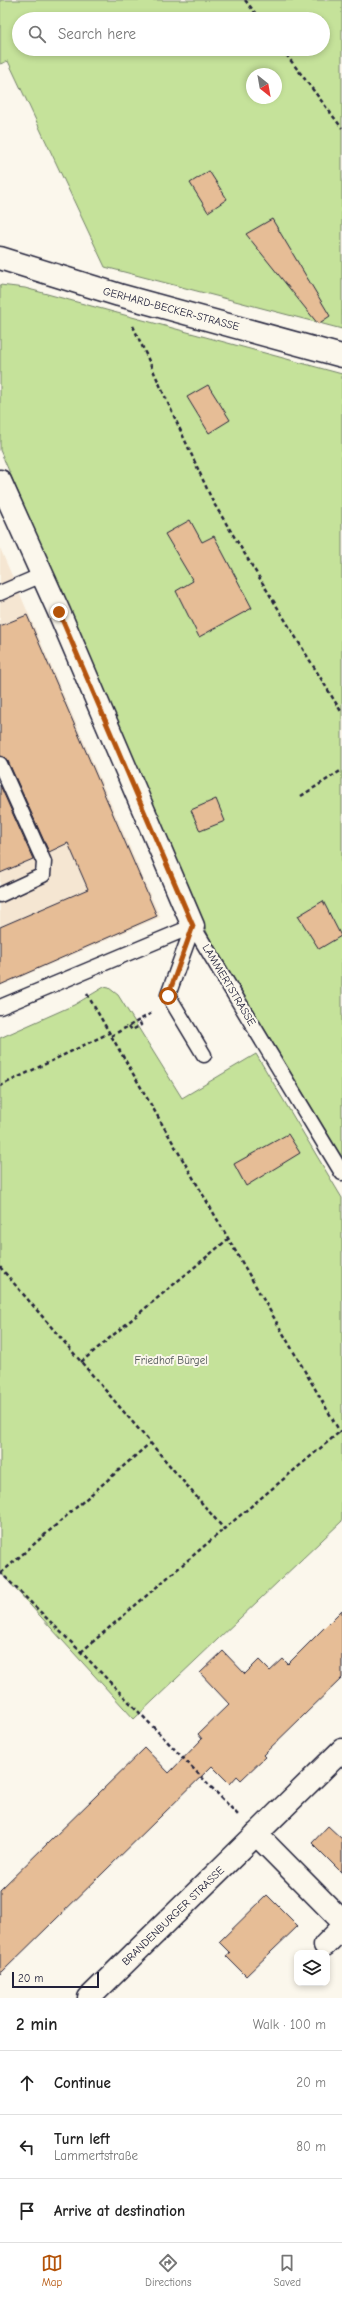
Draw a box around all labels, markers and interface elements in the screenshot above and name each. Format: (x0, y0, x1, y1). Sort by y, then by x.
search box (12, 12, 330, 56)
icon: search (26, 23, 48, 45)
text: Search here (58, 25, 136, 43)
north arrow (246, 68, 282, 104)
street label: GERHARD-BECKER-STRASSE (101, 285, 241, 334)
route end (50, 603, 68, 621)
street label: LAMMERTSTRASSE (200, 942, 259, 1028)
route start (159, 987, 177, 1005)
park label: Friedhof Bürgel (134, 1354, 208, 1367)
street label: BRANDENBURGER STRASSE (119, 1863, 227, 1968)
map controls (294, 1950, 330, 1986)
button: layers (294, 1950, 330, 1986)
scale bar (12, 1970, 99, 1989)
text: 20 m (18, 1972, 43, 1985)
text: 2 min (16, 2015, 57, 2034)
text: Walk · 100 m (253, 2017, 326, 2032)
icon: ahead (16, 2072, 38, 2094)
text: Continue (54, 2074, 111, 2092)
text: 20 m (296, 2075, 326, 2090)
text: Turn left (54, 2130, 110, 2148)
icon: left (16, 2136, 38, 2158)
text: 80 m (296, 2139, 326, 2154)
text: Lammertstraße (54, 2148, 138, 2163)
icon: arrive (16, 2200, 38, 2222)
text: Arrive at destination (54, 2202, 185, 2220)
tab: Map (41, 2252, 63, 2289)
tab: Directions (145, 2252, 192, 2289)
tab: Saved (274, 2252, 301, 2289)

